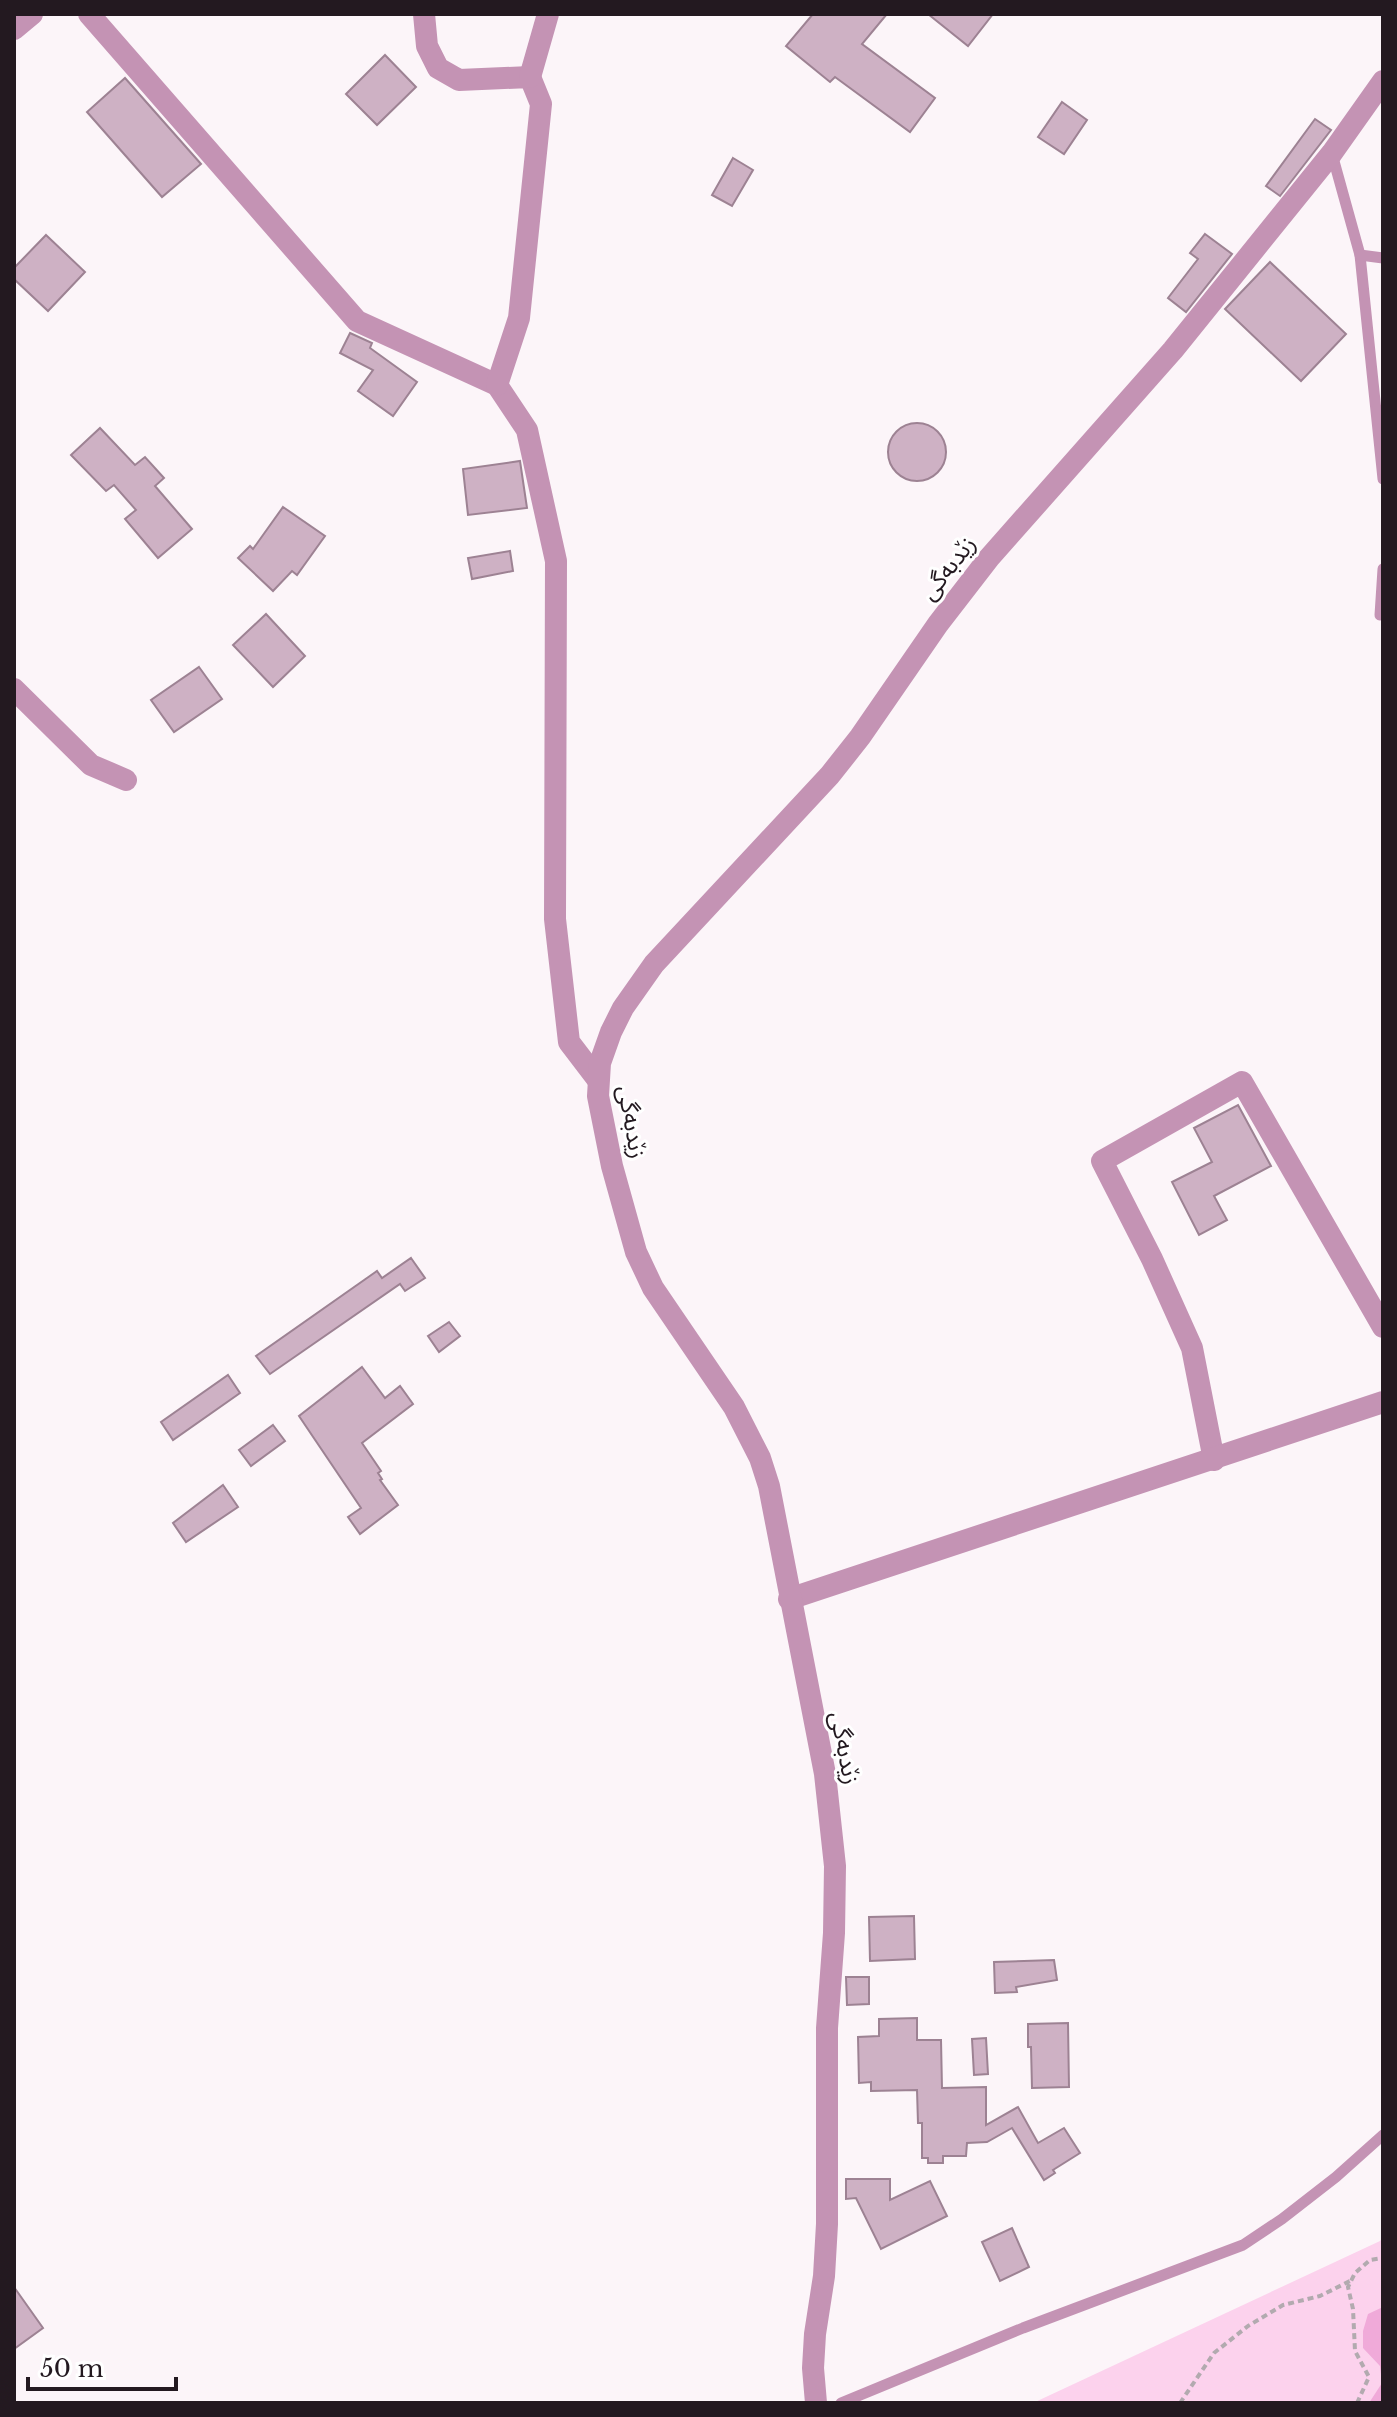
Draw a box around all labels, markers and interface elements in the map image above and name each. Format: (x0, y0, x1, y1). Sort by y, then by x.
street label: زێدبەگی (913, 530, 982, 606)
street label: زێدبەگی (612, 1083, 653, 1161)
street label: زێدبەگی (824, 1709, 867, 1787)
scale bar (28, 2341, 176, 2391)
text: 50 m (40, 2354, 104, 2383)

